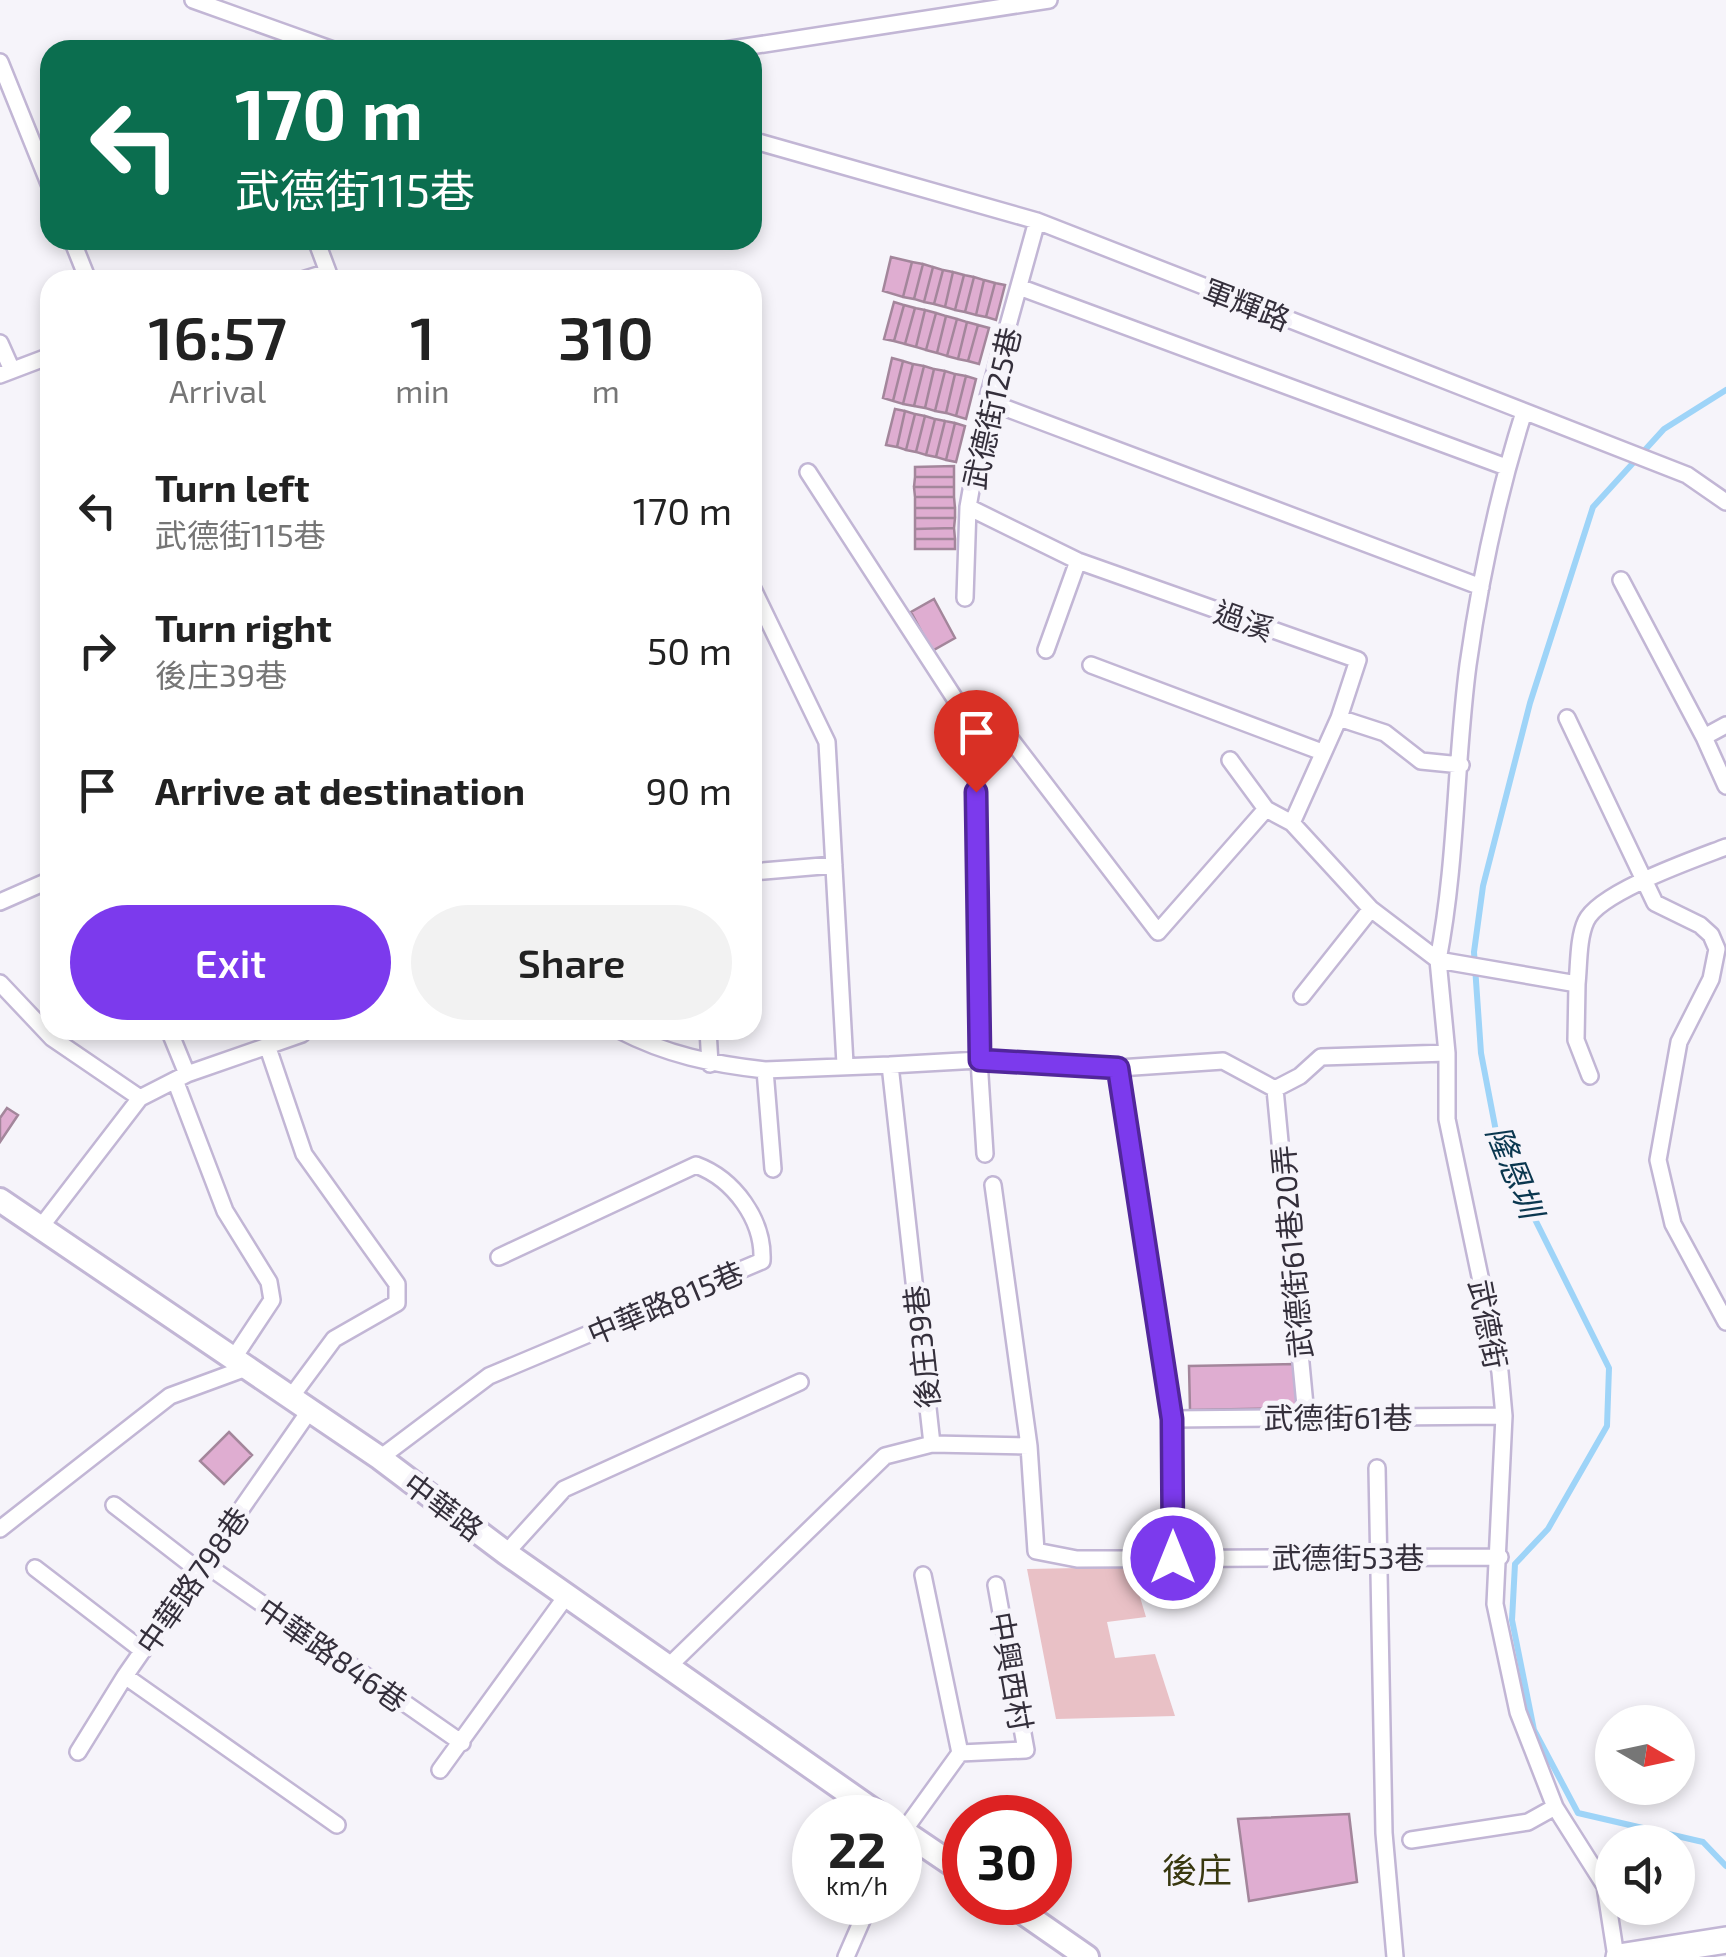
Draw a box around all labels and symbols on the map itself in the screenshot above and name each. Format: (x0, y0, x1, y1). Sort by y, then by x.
street label: 軍輝路 (1199, 271, 1295, 337)
street label: 武德街125巷 (955, 324, 1027, 492)
street label: 過溪 (1210, 593, 1278, 647)
pin (934, 690, 1019, 793)
water label: 隆恩圳 (1480, 1119, 1553, 1226)
street label: 武德街61巷20弄 (1264, 1144, 1318, 1360)
street label: 中華路815巷 (581, 1253, 749, 1351)
street label: 武德街 (1463, 1276, 1515, 1372)
street label: 後庄39巷 (897, 1284, 945, 1410)
street label: 武德街61巷 (1263, 1399, 1413, 1435)
street label: 中華路 (397, 1465, 491, 1547)
street label: 中華路798巷 (128, 1500, 256, 1660)
position arrow (1121, 1506, 1225, 1610)
street label: 武德街53巷 (1272, 1539, 1424, 1575)
street label: 中華路846巷 (251, 1589, 415, 1719)
street label: 中興西村 (984, 1609, 1040, 1733)
north arrow (1595, 1705, 1695, 1805)
speed limit sign: 30 (942, 1795, 1072, 1925)
district label: 後庄 (1162, 1848, 1232, 1890)

